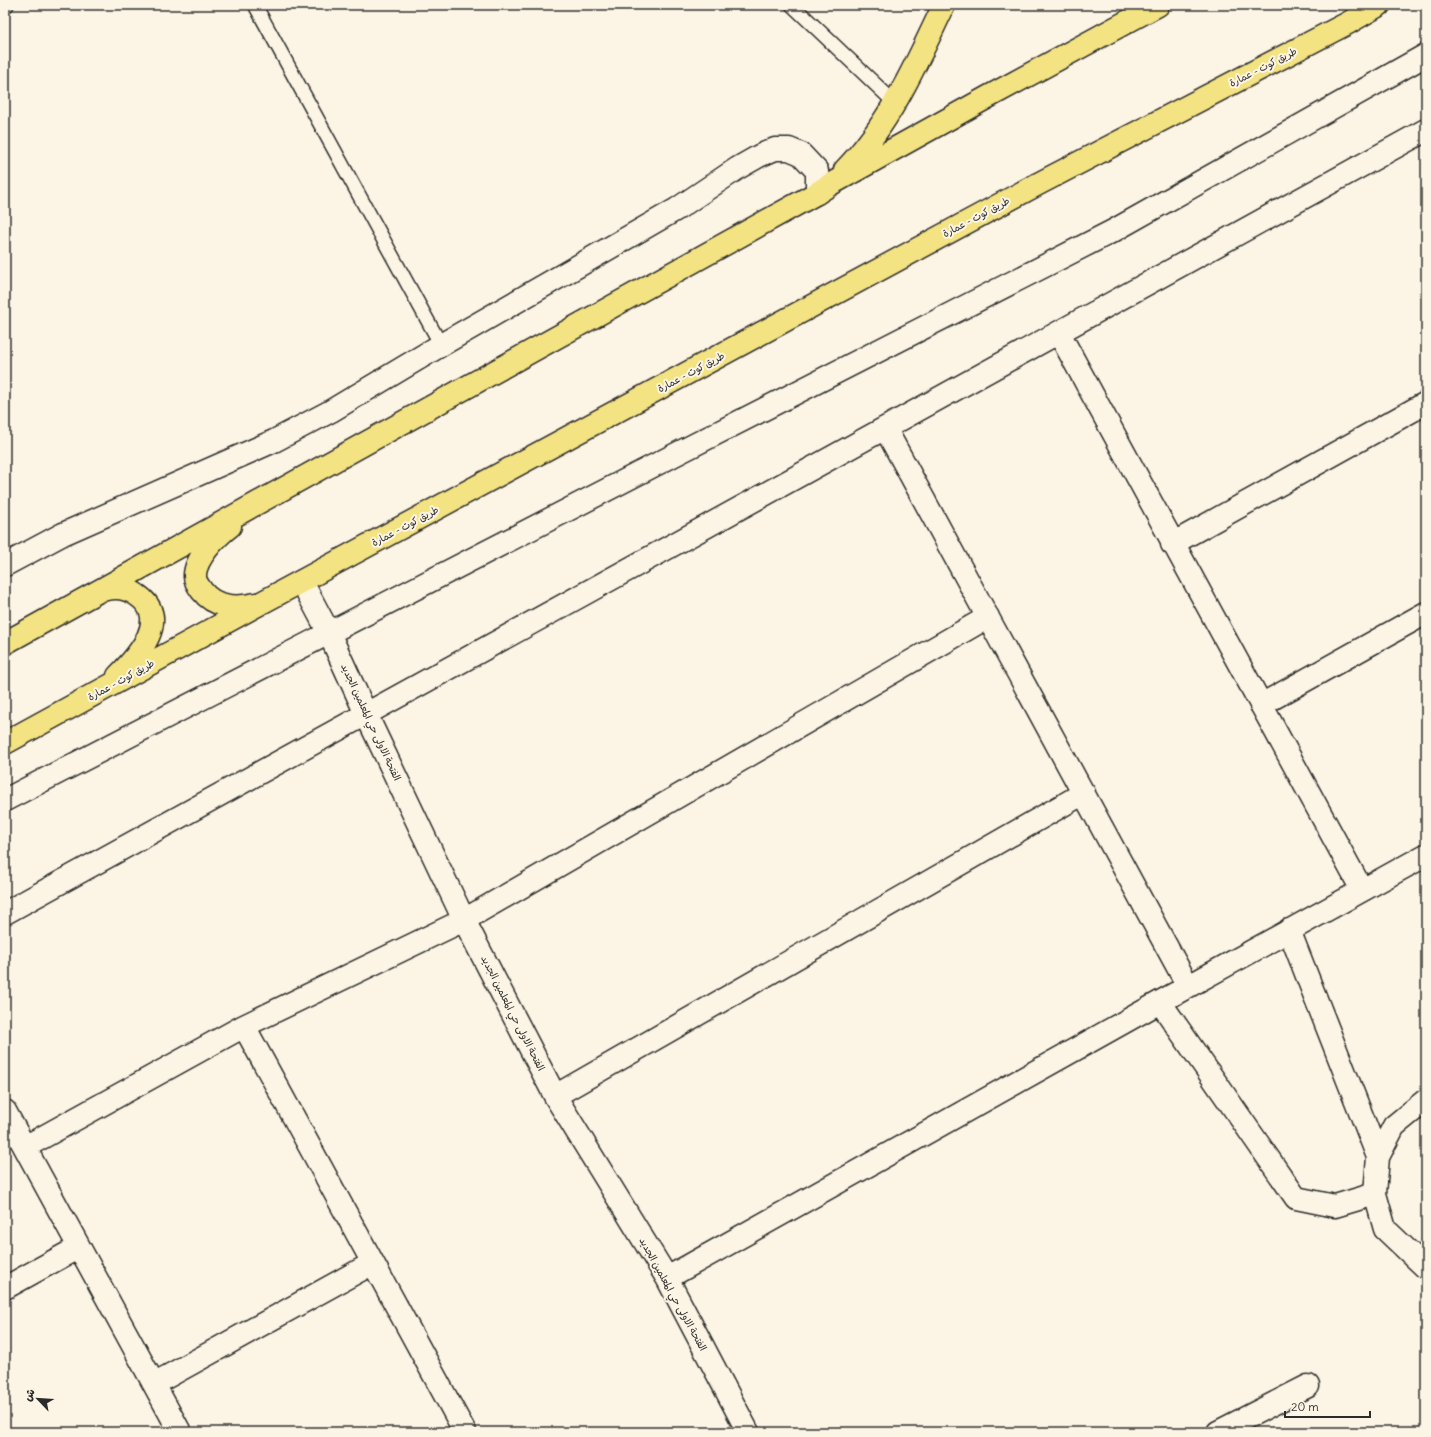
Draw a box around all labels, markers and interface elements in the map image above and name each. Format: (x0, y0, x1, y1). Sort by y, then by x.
street label: طريق كوت - عمارة (1227, 44, 1299, 91)
street label: طريق كوت - عمارة (940, 194, 1012, 241)
street label: طريق كوت - عمارة (655, 349, 727, 396)
street label: طريق كوت - عمارة (369, 503, 441, 550)
street label: طريق كوت - عمارة (85, 656, 157, 705)
street label: الفتحة الاولى حي المعلمين الجديد (335, 661, 404, 784)
street label: الفتحة الاولى حي المعلمين الجديد (475, 953, 548, 1074)
street label: الفتحة الاولى حي المعلمين الجديد (634, 1235, 710, 1355)
north arrow (18, 1379, 58, 1419)
text: ش (20, 1386, 38, 1403)
scale bar (1285, 1393, 1370, 1419)
text: 20 m (1291, 1399, 1319, 1414)

